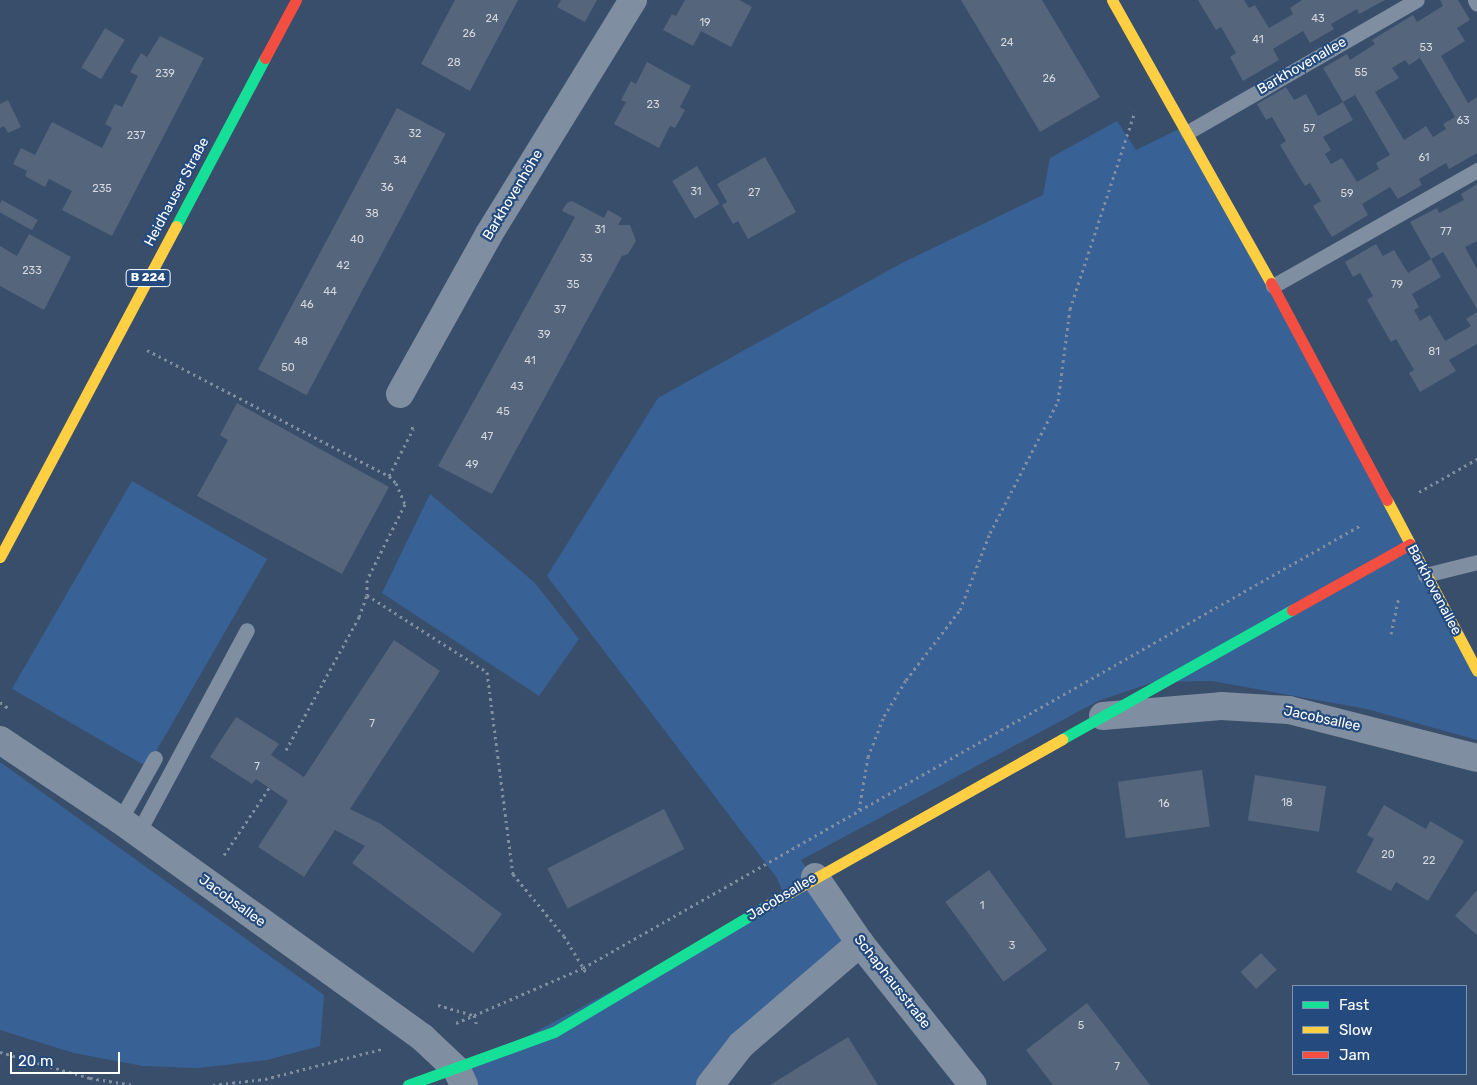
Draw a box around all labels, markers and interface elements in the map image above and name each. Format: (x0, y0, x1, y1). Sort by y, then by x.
house number: 24 (485, 12, 499, 26)
house number: 43 (1311, 12, 1325, 26)
house number: 19 (699, 16, 711, 30)
house number: 26 (462, 27, 476, 41)
house number: 41 (1252, 33, 1264, 47)
street label: Barkhovenallee (1255, 34, 1349, 98)
house number: 24 (1000, 36, 1014, 50)
house number: 53 (1419, 41, 1433, 55)
house number: 28 (447, 56, 461, 70)
house number: 55 (1354, 66, 1368, 80)
house number: 239 (155, 67, 175, 81)
house number: 26 (1042, 72, 1056, 86)
house number: 23 (646, 98, 660, 112)
house number: 63 (1456, 114, 1470, 128)
house number: 57 (1303, 122, 1315, 136)
house number: 32 (408, 127, 422, 141)
house number: 237 (127, 129, 145, 143)
street label: Heidhauser Straße (141, 135, 213, 249)
street label: Barkhovenhöhe (479, 147, 547, 243)
house number: 61 (1418, 151, 1430, 165)
house number: 34 (393, 154, 407, 168)
house number: 36 (380, 181, 394, 195)
house number: 235 (92, 182, 112, 196)
house number: 31 (690, 185, 702, 199)
house number: 27 (748, 186, 760, 200)
house number: 59 (1340, 187, 1354, 201)
house number: 38 (365, 207, 379, 221)
house number: 31 (594, 223, 606, 237)
house number: 77 (1440, 225, 1452, 239)
house number: 40 (350, 233, 364, 247)
house number: 33 (579, 252, 593, 266)
house number: 42 (336, 259, 350, 273)
house number: 233 (22, 264, 42, 278)
road number: B 224 (126, 268, 170, 288)
house number: 35 (566, 278, 580, 292)
house number: 79 (1391, 278, 1403, 292)
house number: 44 (323, 285, 337, 299)
house number: 46 (300, 298, 314, 312)
house number: 37 (554, 303, 566, 317)
house number: 39 (537, 328, 551, 342)
house number: 48 (294, 335, 308, 349)
house number: 81 (1428, 345, 1440, 359)
house number: 41 (524, 354, 536, 368)
house number: 50 (281, 361, 295, 375)
house number: 43 (510, 380, 524, 394)
house number: 45 (496, 405, 510, 419)
house number: 47 (481, 430, 493, 444)
house number: 49 (465, 458, 479, 472)
street label: Barkhovenallee (1403, 542, 1465, 638)
street label: Jacobsallee (1282, 703, 1362, 735)
house number: 7 (369, 717, 375, 731)
house number: 7 (254, 760, 260, 774)
house number: 18 (1281, 796, 1293, 810)
house number: 16 (1158, 797, 1170, 811)
house number: 20 (1381, 848, 1395, 862)
house number: 22 (1423, 854, 1435, 868)
street label: Jacobsallee (744, 870, 820, 924)
street label: Jacobsallee (196, 871, 268, 931)
house number: 1 (980, 899, 984, 913)
street label: Schaphausstraße (850, 932, 934, 1032)
house number: 3 (1009, 939, 1015, 953)
legend (1292, 985, 1467, 1075)
text: Fast (1339, 996, 1369, 1014)
house number: 5 (1078, 1019, 1084, 1033)
text: Slow (1339, 1021, 1372, 1039)
scale bar (12, 1042, 122, 1074)
text: Jam (1339, 1046, 1370, 1064)
text: 20 m (18, 1052, 53, 1070)
house number: 7 (1114, 1060, 1120, 1074)

